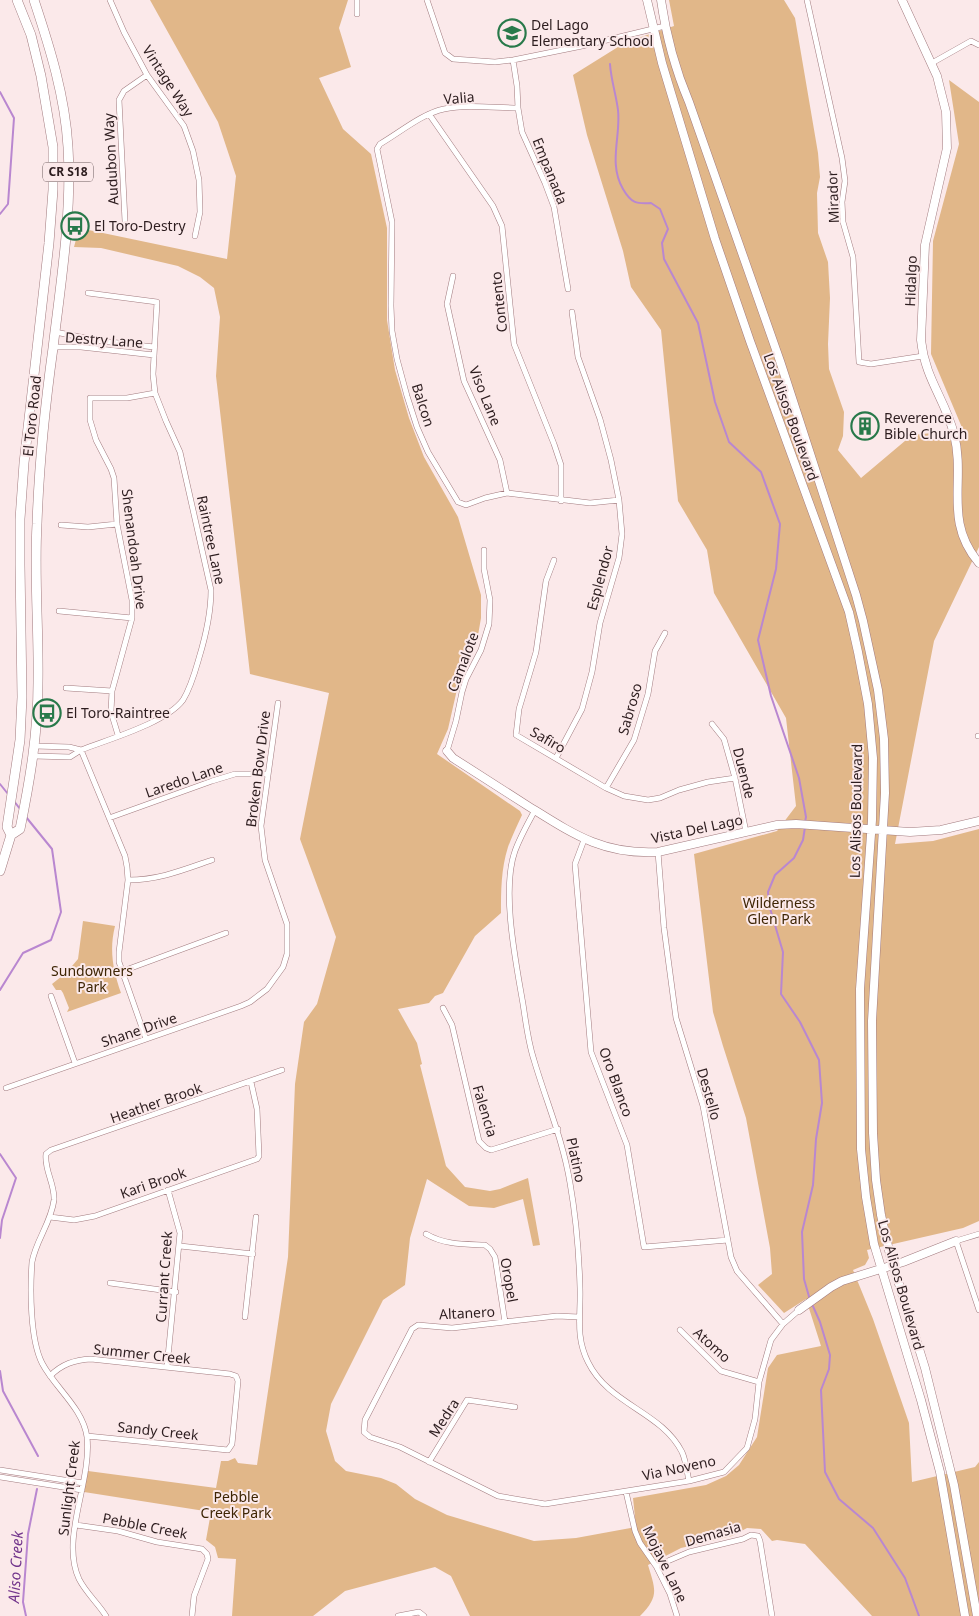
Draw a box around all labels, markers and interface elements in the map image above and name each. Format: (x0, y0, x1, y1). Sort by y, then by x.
place label: Del Lago Elementary School (531, 15, 653, 50)
school or university icon: Del Lago Elementary School (497, 18, 527, 48)
street label: Vintage Way (138, 41, 199, 121)
street label: Valia (443, 87, 475, 108)
street label: Audubon Way (99, 112, 122, 205)
street label: Empanada (528, 135, 572, 207)
road number: CR S18 (43, 162, 93, 182)
street label: Mirador (822, 170, 843, 224)
bus stop icon: El Toro-Destry (60, 211, 90, 241)
place label: El Toro-Destry (94, 216, 186, 235)
street label: Hidalgo (900, 255, 921, 307)
street label: Contento (486, 271, 511, 333)
street label: Destry Lane (64, 327, 144, 352)
street label: Los Alisos Boulevard (760, 350, 823, 483)
street label: Viso Lane (465, 363, 506, 428)
street label: El Toro Road (18, 374, 45, 458)
street label: Balcon (408, 381, 439, 429)
place label: Reverence Bible Church (884, 408, 968, 443)
building icon: Reverence Bible Church (850, 411, 880, 441)
street label: Shenandoah Drive (118, 488, 151, 610)
street label: Raintree Lane (193, 494, 230, 586)
street label: Esplendor (582, 543, 617, 612)
street label: Camalote (442, 629, 483, 694)
street label: Sabroso (613, 681, 646, 737)
bus stop icon: El Toro-Raintree (32, 698, 62, 728)
place label: El Toro-Raintree (66, 703, 170, 722)
street label: Broken Bow Drive (241, 709, 274, 828)
street label: Safiro (527, 722, 569, 757)
street label: Los Alisos Boulevard (845, 744, 866, 878)
street label: Duende (729, 745, 760, 800)
street label: Laredo Lane (142, 757, 225, 802)
street label: Vista Del Lago (649, 810, 744, 847)
park label: Wilderness Glen Park (743, 893, 816, 928)
park label: Sundowners Park (51, 961, 133, 996)
street label: Shane Drive (98, 1008, 179, 1051)
street label: Oro Blanco (595, 1044, 638, 1119)
street label: Destello (693, 1066, 726, 1122)
street label: Heather Brook (107, 1078, 205, 1127)
street label: Falencia (469, 1083, 502, 1139)
street label: Platino (562, 1136, 591, 1184)
street label: Kari Brook (117, 1162, 189, 1203)
street label: Los Alisos Boulevard (874, 1218, 929, 1352)
street label: Currant Creek (151, 1230, 176, 1323)
street label: Oropel (496, 1256, 523, 1304)
street label: Altanero (439, 1302, 495, 1323)
street label: Atomo (690, 1323, 735, 1366)
street label: Summer Creek (93, 1339, 192, 1368)
street label: Medra (424, 1395, 463, 1441)
street label: Sandy Creek (117, 1417, 200, 1444)
street label: Sunlight Creek (53, 1439, 84, 1537)
street label: Via Noveno (641, 1450, 717, 1485)
park label: Pebble Creek Park (201, 1487, 272, 1522)
street label: Pebble Creek (101, 1508, 190, 1543)
street label: Demasia (683, 1516, 743, 1551)
street label: Mojave Lane (639, 1522, 692, 1605)
water label: Aliso Creek (3, 1530, 27, 1604)

